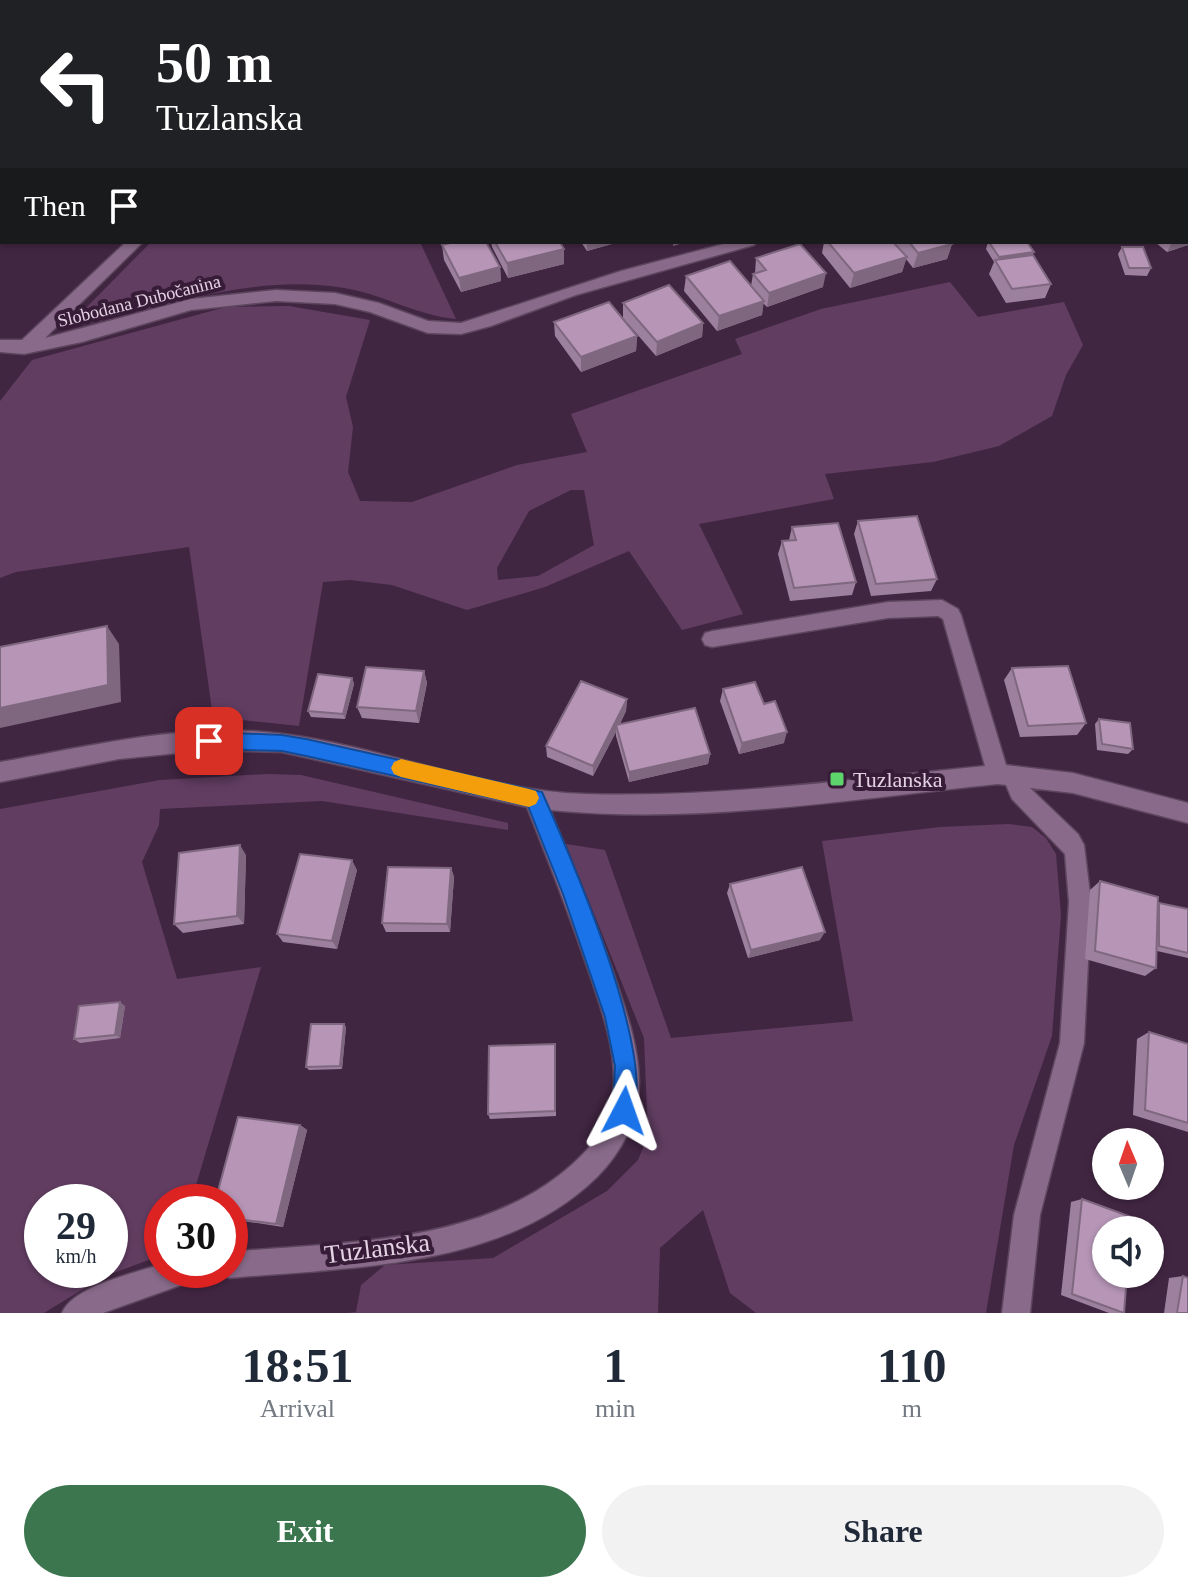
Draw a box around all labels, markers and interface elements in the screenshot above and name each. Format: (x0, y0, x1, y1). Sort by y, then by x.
icon: left (24, 32, 128, 136)
text: 50 m (156, 32, 273, 94)
text: Tuzlanska (156, 98, 303, 138)
icon: arrive (102, 184, 146, 228)
text: Then (24, 189, 86, 222)
street label: Slobodana Dubočanina (55, 271, 223, 331)
pin (175, 707, 243, 775)
icon: arrive (187, 719, 231, 763)
place label: Tuzlanska (853, 767, 943, 792)
marker: Tuzlanska (828, 770, 846, 788)
position arrow (582, 1069, 666, 1153)
north arrow (1092, 1128, 1164, 1200)
map controls (1092, 1128, 1164, 1288)
speed limit sign: 30 (144, 1184, 248, 1288)
text: 29 (56, 1203, 96, 1248)
button: sound (1092, 1216, 1164, 1288)
street label: Tuzlanska (323, 1228, 432, 1269)
text: km/h (55, 1245, 97, 1267)
text: 18:51 (242, 1339, 354, 1392)
text: 1 (603, 1339, 627, 1392)
text: 110 (877, 1339, 946, 1392)
text: Arrival (260, 1394, 335, 1423)
text: min (595, 1394, 636, 1423)
text: m (902, 1394, 922, 1423)
button: Exit (24, 1485, 586, 1577)
button: Share (602, 1485, 1164, 1577)

